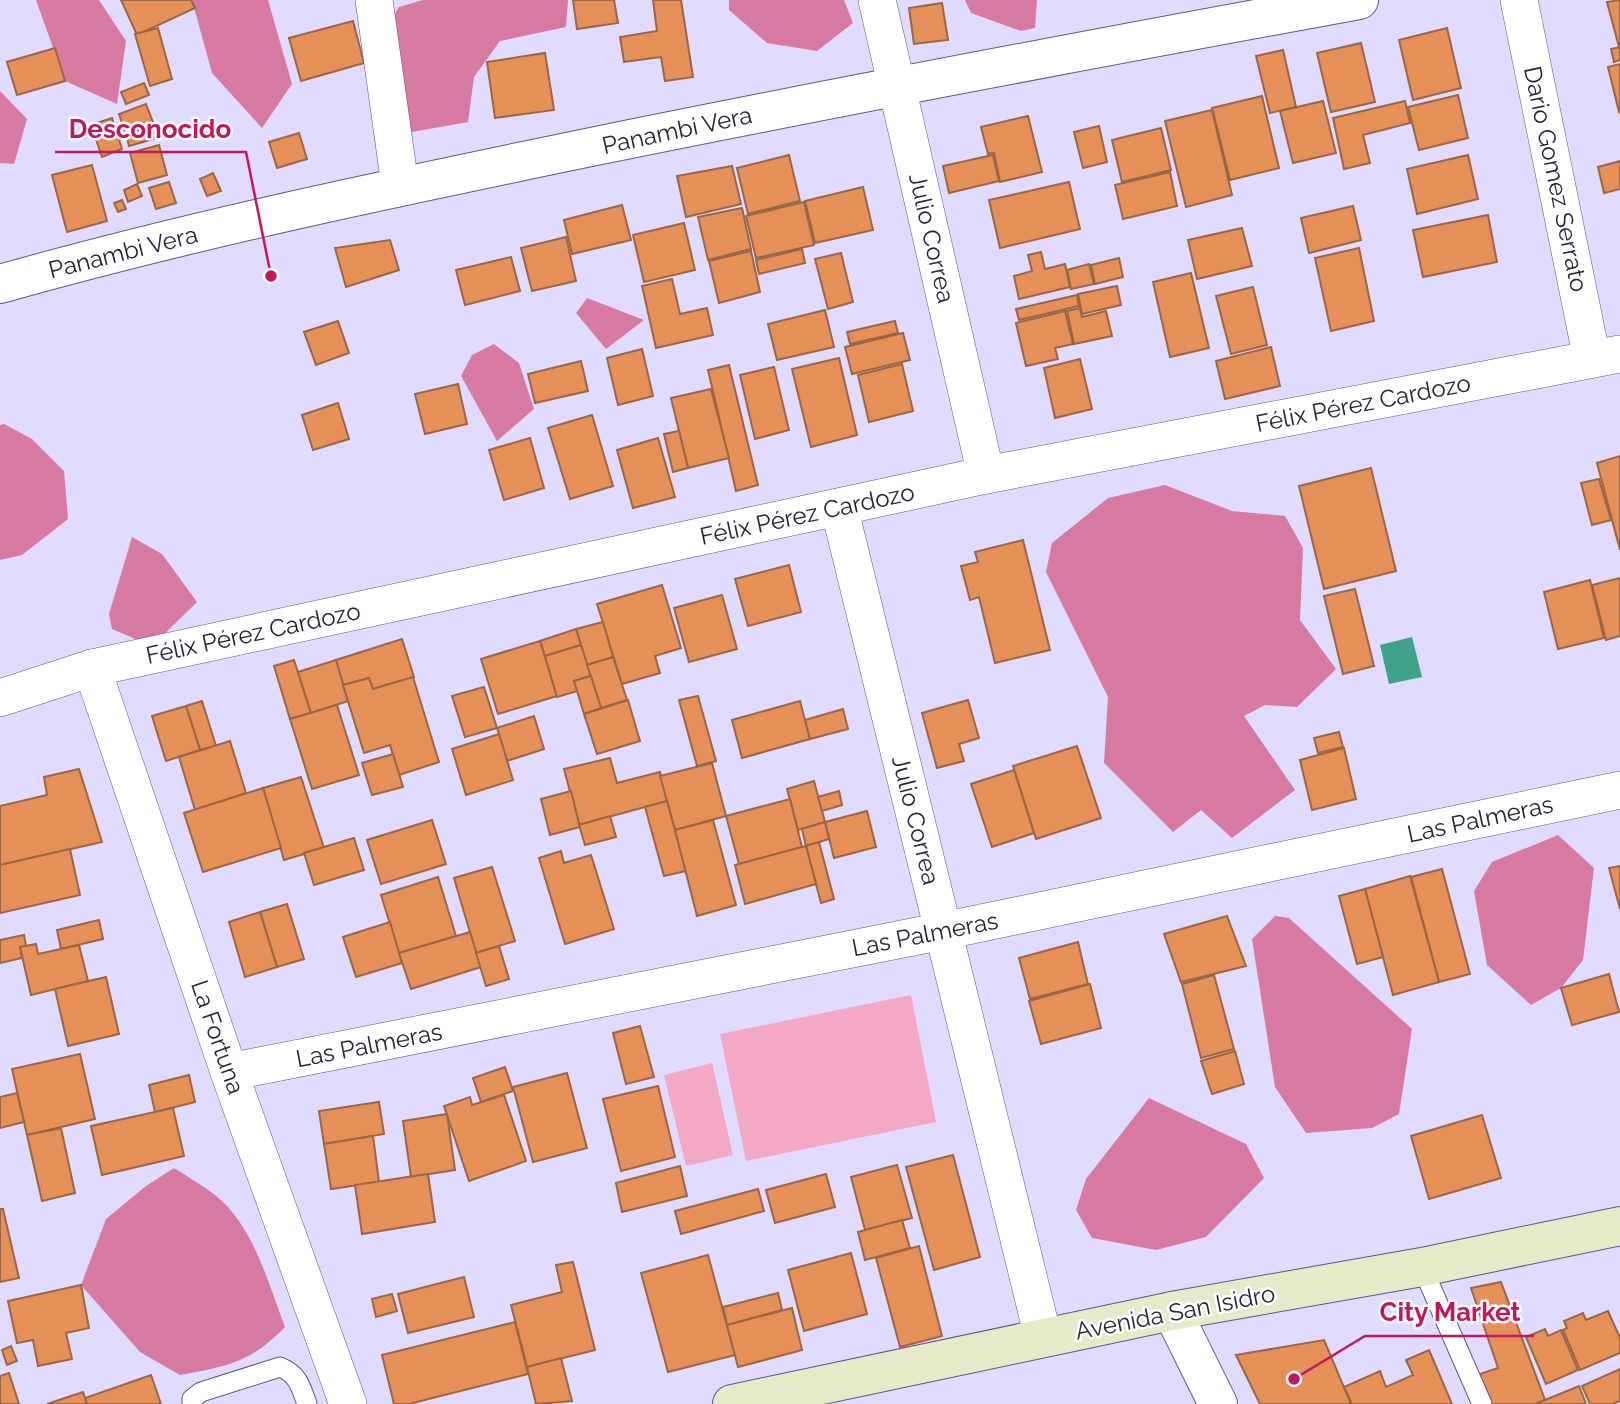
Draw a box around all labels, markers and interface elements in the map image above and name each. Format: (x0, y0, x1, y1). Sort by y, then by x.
street label: Dario Gomez Serrato (1518, 63, 1594, 295)
street label: Panambi Vera (599, 100, 755, 160)
callout: Desconocido (55, 105, 246, 152)
text: Desconocido (69, 114, 231, 144)
street label: Julio Correa (903, 170, 961, 306)
street label: Panambi Vera (45, 219, 201, 285)
street label: Félix Pérez Cardozo (1253, 368, 1473, 438)
street label: Félix Pérez Cardozo (697, 477, 917, 551)
street label: Félix Pérez Cardozo (143, 596, 363, 670)
street label: Julio Correa (886, 752, 946, 888)
street label: Las Palmeras (1404, 789, 1556, 849)
street label: Las Palmeras (849, 906, 1001, 962)
street label: La Fortuna (185, 976, 251, 1098)
street label: Las Palmeras (293, 1017, 445, 1073)
street label: Avenida San Isidro (1073, 1278, 1277, 1346)
callout: City Market (1365, 1289, 1534, 1336)
text: City Market (1380, 1297, 1520, 1327)

